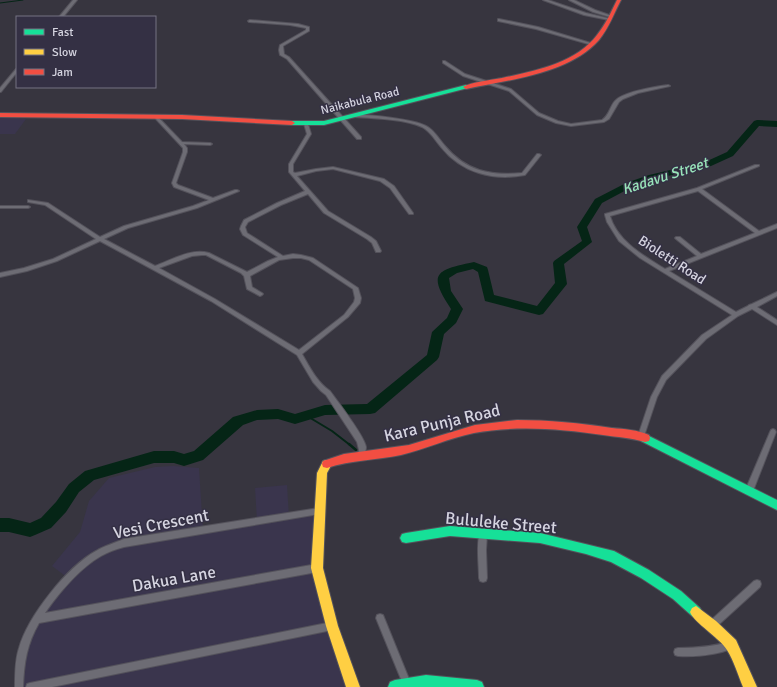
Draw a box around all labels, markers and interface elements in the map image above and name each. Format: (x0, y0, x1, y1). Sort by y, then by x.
legend (16, 16, 156, 88)
text: Fast (52, 25, 73, 40)
text: Slow (52, 45, 77, 60)
text: Jam (52, 65, 73, 80)
street label: Naikabula Road (319, 84, 401, 118)
water label: Kadavu Street (620, 153, 712, 198)
street label: Bioletti Road (635, 232, 709, 288)
street label: Kara Punja Road (382, 399, 502, 447)
street label: Vesi Crescent (111, 504, 211, 544)
street label: Bululeke Street (444, 508, 558, 538)
street label: Dakua Lane (131, 561, 217, 597)

